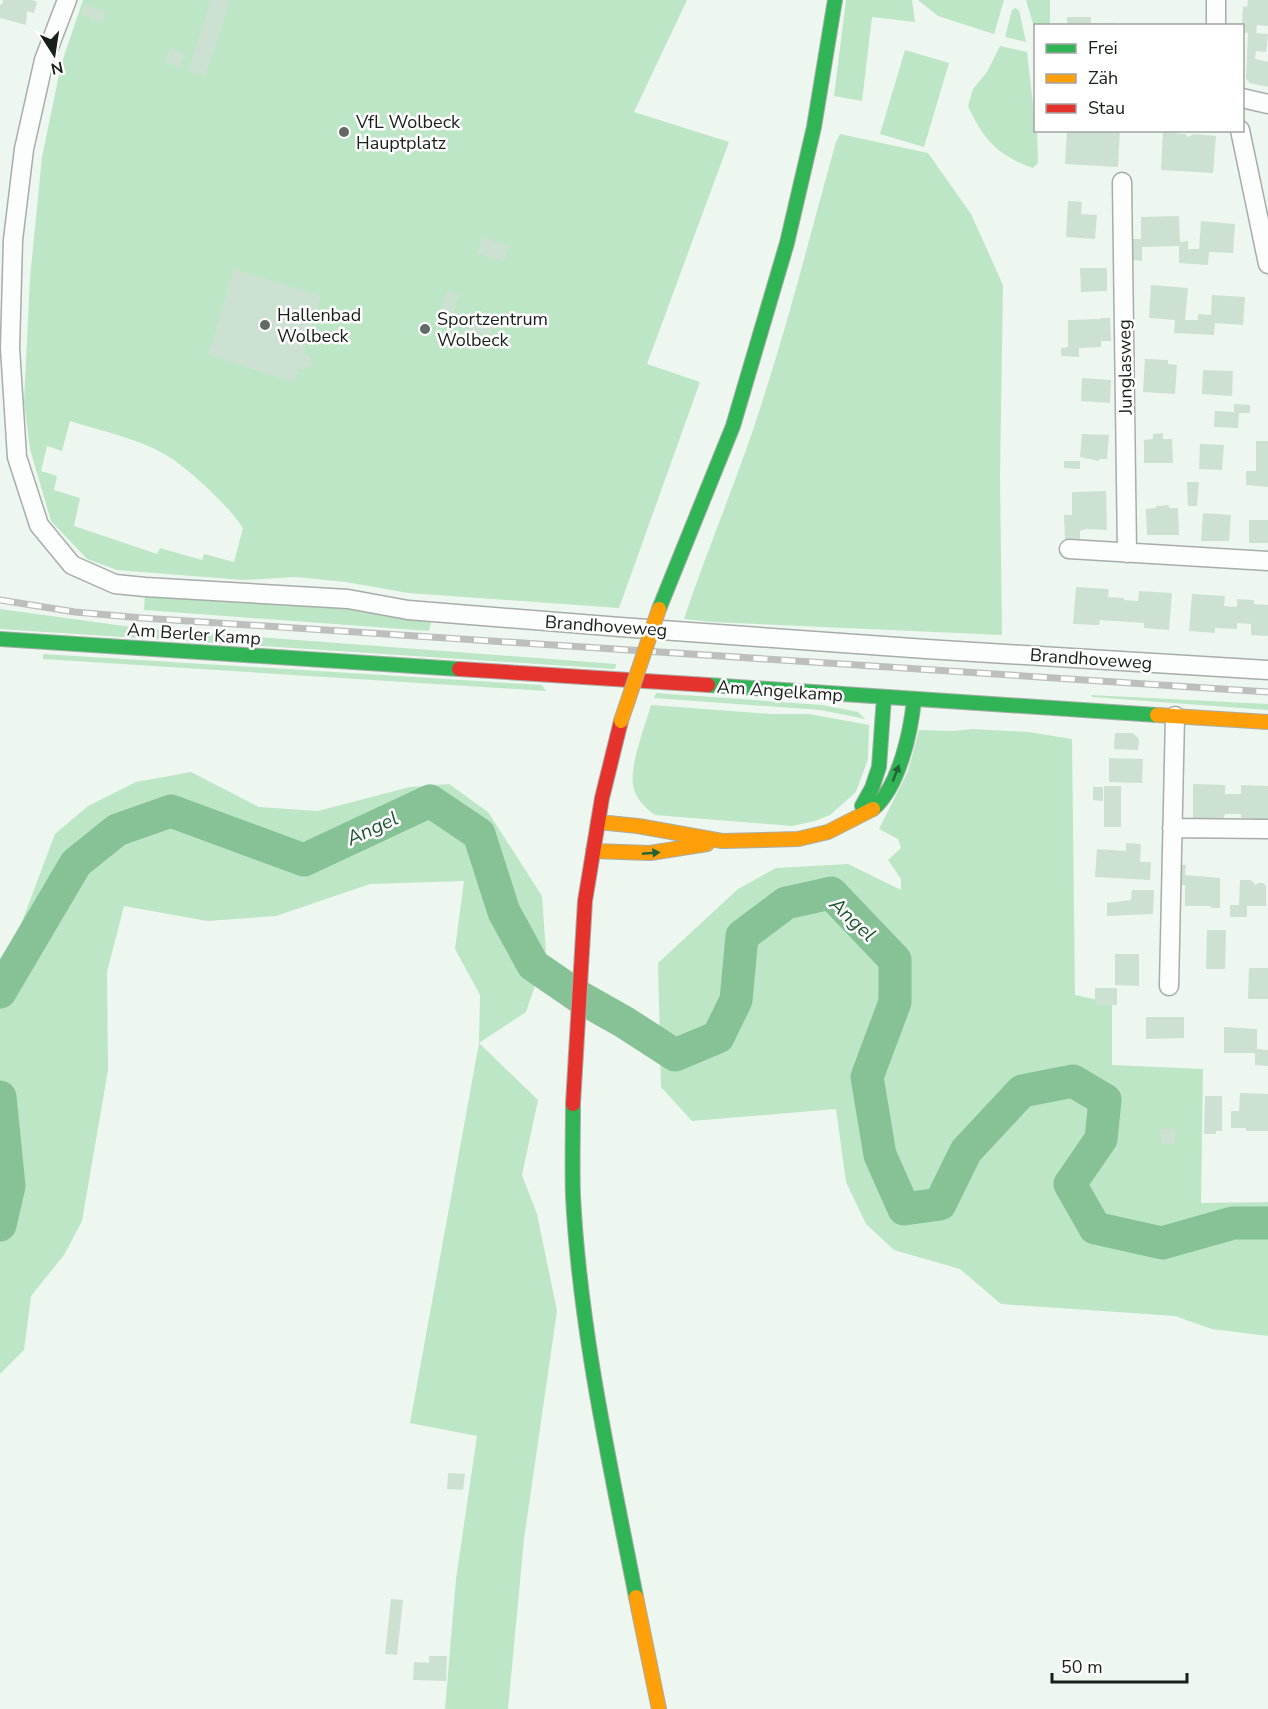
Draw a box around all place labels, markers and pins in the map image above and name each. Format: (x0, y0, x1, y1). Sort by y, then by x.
place label: VfL Wolbeck Hauptplatz (355, 110, 461, 155)
marker: VfL Wolbeck Hauptplatz (337, 125, 351, 139)
place label: Hallenbad Wolbeck (277, 303, 361, 348)
place label: Sportzentrum Wolbeck (437, 307, 548, 352)
marker: Hallenbad Wolbeck (258, 318, 272, 332)
marker: Sportzentrum Wolbeck (418, 322, 432, 336)

